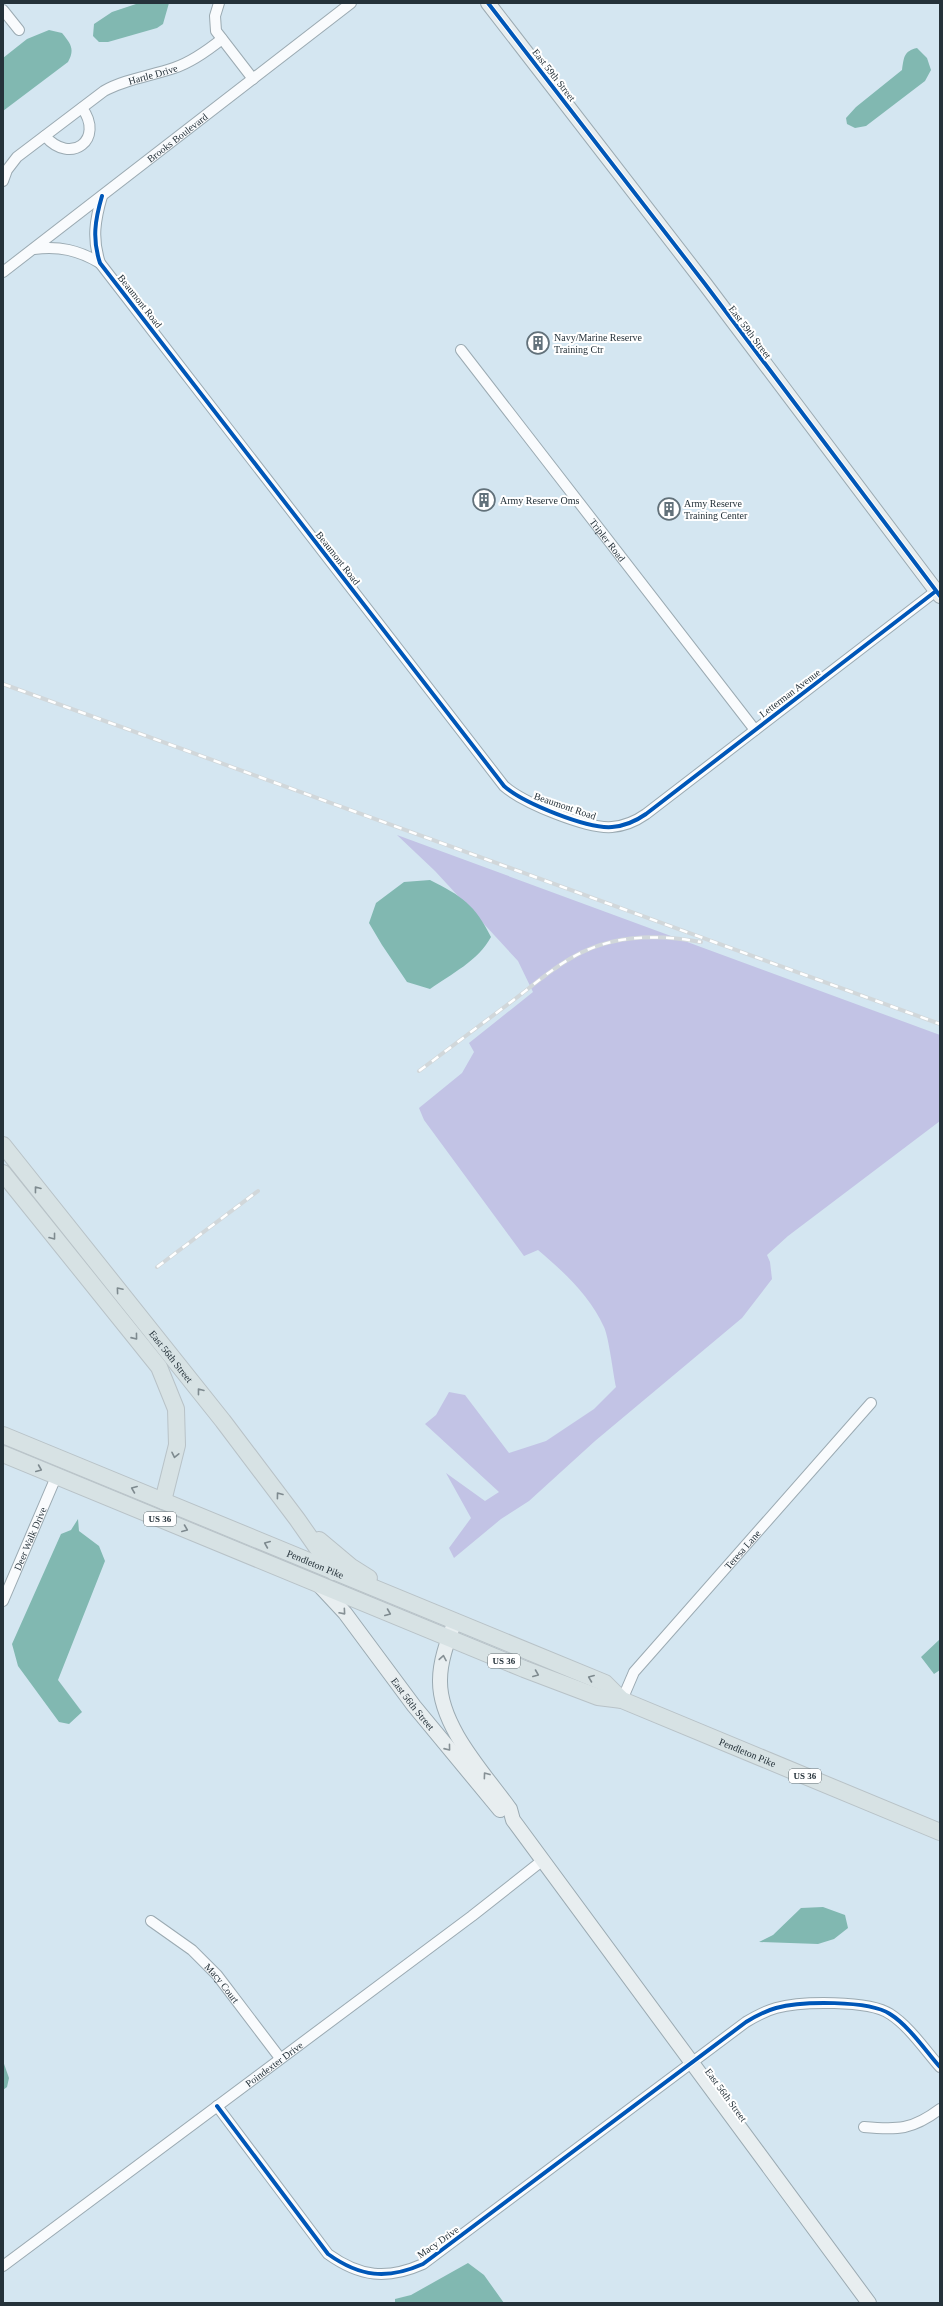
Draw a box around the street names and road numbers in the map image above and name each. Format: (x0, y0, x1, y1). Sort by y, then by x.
street label: East 59th Street (530, 47, 578, 104)
street label: Hartle Drive (127, 62, 179, 86)
street label: Brooks Boulevard (145, 111, 209, 164)
street label: Beaumont Road (116, 272, 164, 330)
street label: East 59th Street (727, 303, 774, 361)
street label: Tripler Road (588, 516, 628, 563)
street label: Beaumont Road (314, 529, 362, 587)
street label: Letterman Avenue (757, 666, 823, 719)
street label: Beaumont Road (533, 790, 597, 822)
street label: East 56th Street (147, 1328, 195, 1385)
street label: Deer Walk Drive (11, 1505, 48, 1572)
road number: US 36 (144, 1512, 176, 1526)
street label: Teresa Lane (722, 1527, 763, 1571)
street label: Pendleton Pike (286, 1547, 346, 1581)
road number: US 36 (488, 1654, 520, 1668)
street label: East 56th Street (389, 1675, 437, 1732)
street label: Pendleton Pike (718, 1736, 778, 1769)
road number: US 36 (789, 1769, 821, 1783)
street label: Macy Court (203, 1961, 242, 2005)
street label: Poindexter Drive (243, 2039, 305, 2089)
street label: East 56th Street (703, 2066, 749, 2124)
street label: Macy Drive (415, 2223, 461, 2260)

